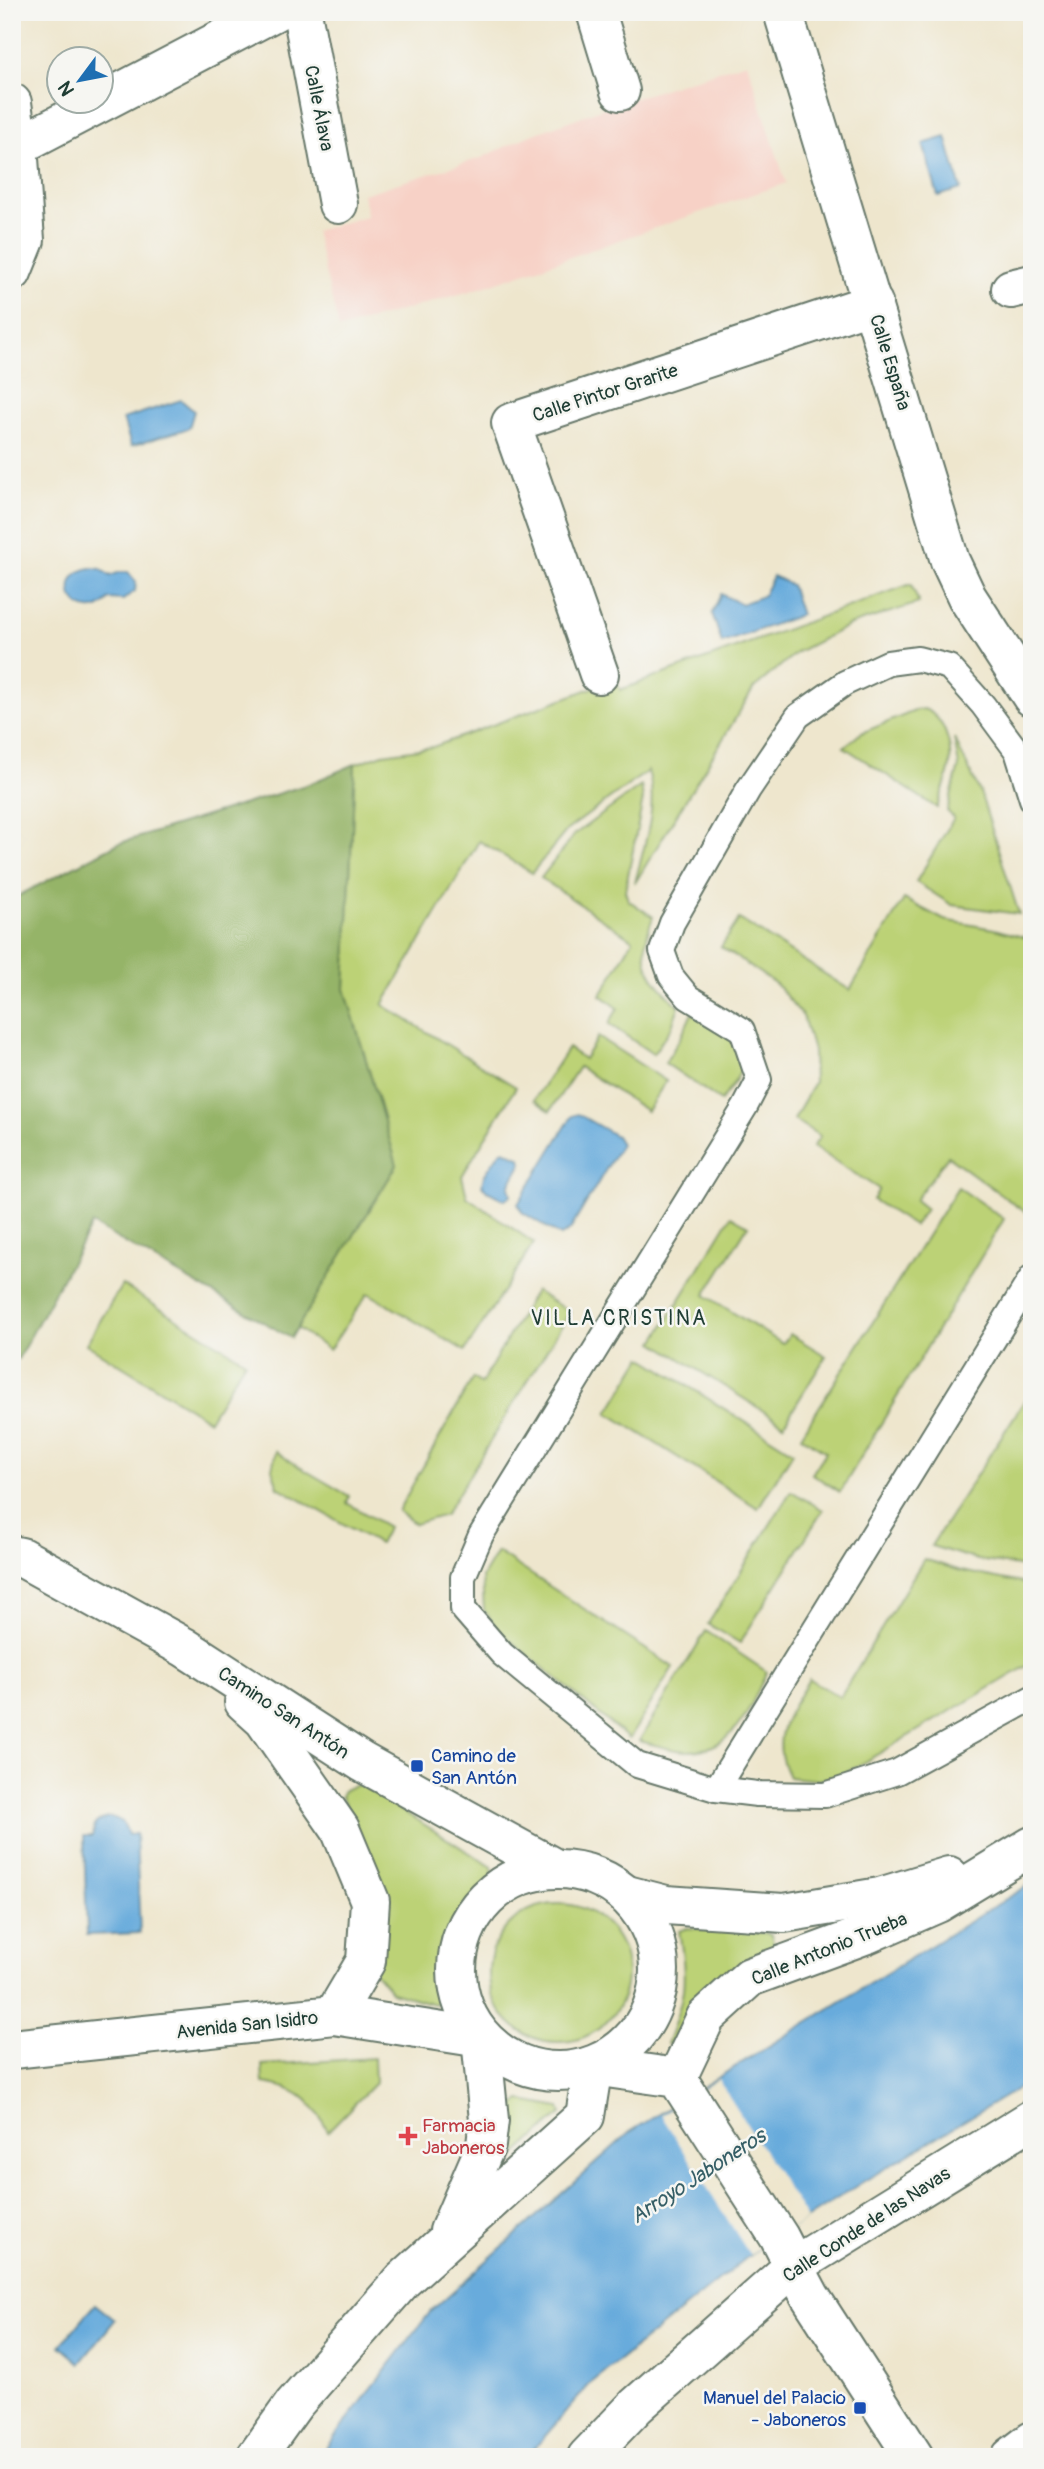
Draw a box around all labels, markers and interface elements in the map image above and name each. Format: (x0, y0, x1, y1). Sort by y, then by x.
north arrow (46, 46, 116, 116)
street label: Calle Álava (299, 63, 339, 153)
text: N (53, 77, 80, 100)
street label: Calle España (864, 311, 916, 413)
street label: Calle Pintor Grarite (530, 358, 682, 428)
district label: VILLA CRISTINA (530, 1305, 708, 1332)
street label: Camino San Antón (213, 1661, 354, 1764)
place label: Camino de San Antón (431, 1744, 517, 1790)
marker: Camino de San Antón (409, 1758, 425, 1774)
street label: Calle Antonio Trueba (748, 1907, 911, 1991)
street label: Avenida San Isidro (175, 2006, 319, 2044)
place label: Farmacia Jaboneros (422, 2114, 505, 2160)
water label: Arroyo Jaboneros (626, 2121, 773, 2230)
marker: Farmacia Jaboneros (400, 2128, 416, 2144)
street label: Calle Conde de las Navas (778, 2161, 955, 2288)
place label: Manuel del Palacio - Jaboneros (703, 2386, 847, 2432)
marker: Manuel del Palacio - Jaboneros (852, 2400, 868, 2416)

